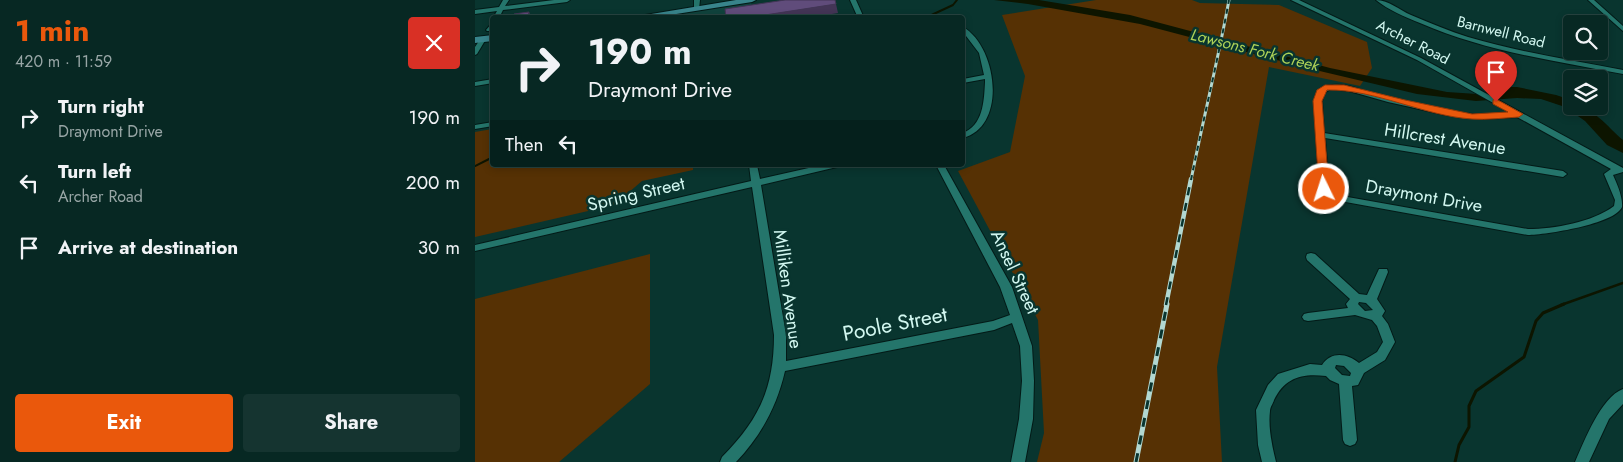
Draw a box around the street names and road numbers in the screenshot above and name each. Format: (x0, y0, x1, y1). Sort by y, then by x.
street label: Barnwell Road (1455, 10, 1547, 54)
street label: Archer Road (1373, 14, 1453, 70)
street label: Hillcrest Avenue (1382, 117, 1508, 161)
street label: Spring Street (585, 170, 688, 218)
street label: Draymont Drive (1364, 173, 1484, 219)
street label: Ansel Street (984, 226, 1046, 319)
street label: Milliken Avenue (767, 228, 809, 350)
street label: Poole Street (840, 299, 950, 349)

